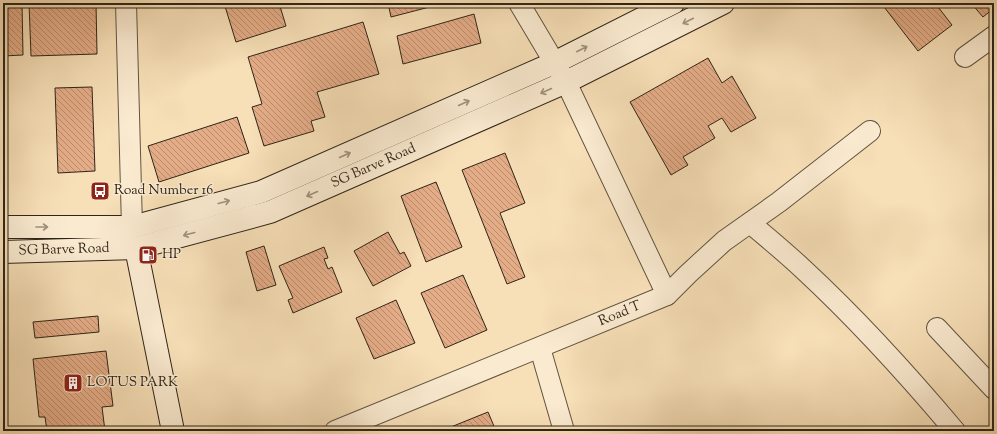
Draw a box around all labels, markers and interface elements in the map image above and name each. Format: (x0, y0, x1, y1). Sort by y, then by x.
one-way arrow (682, 17, 694, 25)
one-way arrow (576, 45, 588, 52)
one-way arrow (541, 88, 553, 95)
one-way arrow (457, 99, 469, 106)
street label: SG Barve Road (328, 139, 419, 194)
one-way arrow (338, 151, 350, 158)
bus stop icon: Road Number 16 (89, 180, 111, 202)
place label: Road Number 16 (114, 181, 213, 201)
one-way arrow (306, 191, 318, 198)
one-way arrow (217, 198, 230, 205)
one-way arrow (35, 223, 48, 231)
one-way arrow (183, 231, 196, 238)
street label: SG Barve Road (18, 239, 110, 262)
fuel station icon: HP (137, 244, 159, 266)
place label: HP (162, 245, 181, 265)
street label: Road T (596, 297, 644, 332)
building icon: LOTUS PARK (62, 372, 84, 394)
place label: LOTUS PARK (87, 373, 178, 393)

